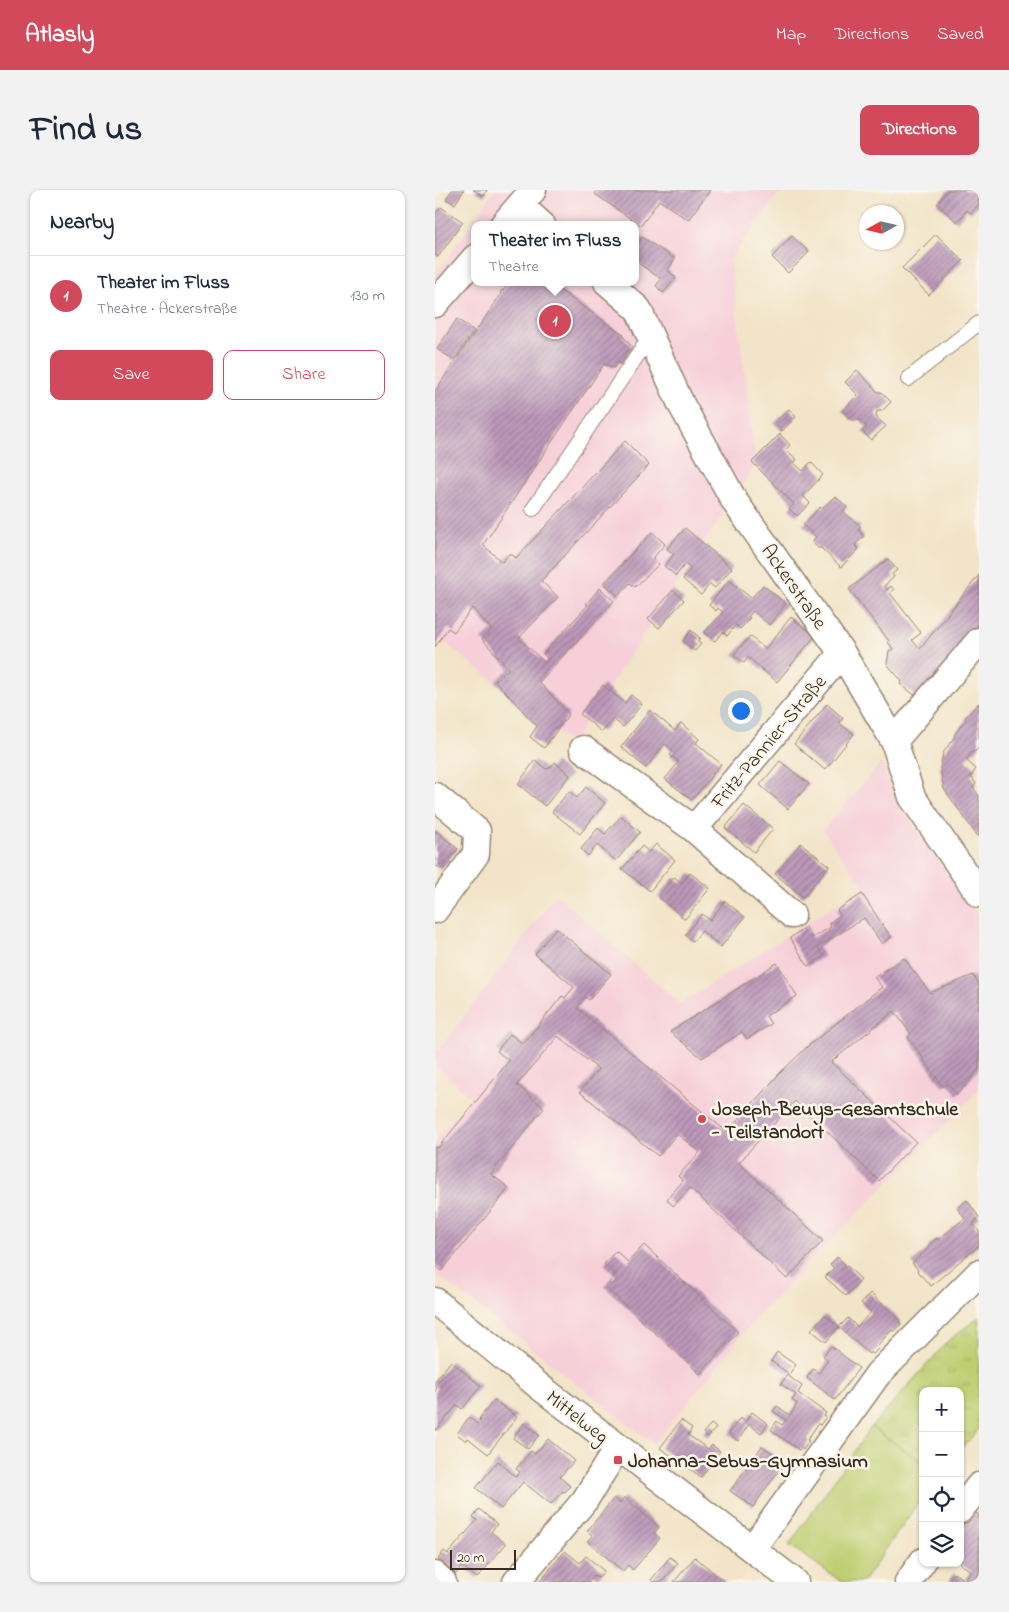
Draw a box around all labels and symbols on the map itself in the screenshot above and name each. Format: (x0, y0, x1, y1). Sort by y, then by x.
north arrow (859, 205, 904, 250)
pin: 1 (539, 302, 571, 340)
street label: Ackerstraße (753, 539, 833, 636)
street label: Fritz-Pannier-Straße (705, 669, 835, 817)
your location (728, 698, 754, 724)
place label: Joseph-Beuys-Gesamtschule - Teilstandort (711, 1096, 959, 1148)
marker: Joseph-Beuys-Gesamtschule - Teilstandort (696, 1113, 708, 1125)
street label: Mittelweg (538, 1384, 614, 1453)
place label: Johanna-Sebus-Gymnasium (628, 1448, 868, 1478)
marker: Johanna-Sebus-Gymnasium (612, 1454, 624, 1466)
scale bar (450, 1547, 516, 1570)

